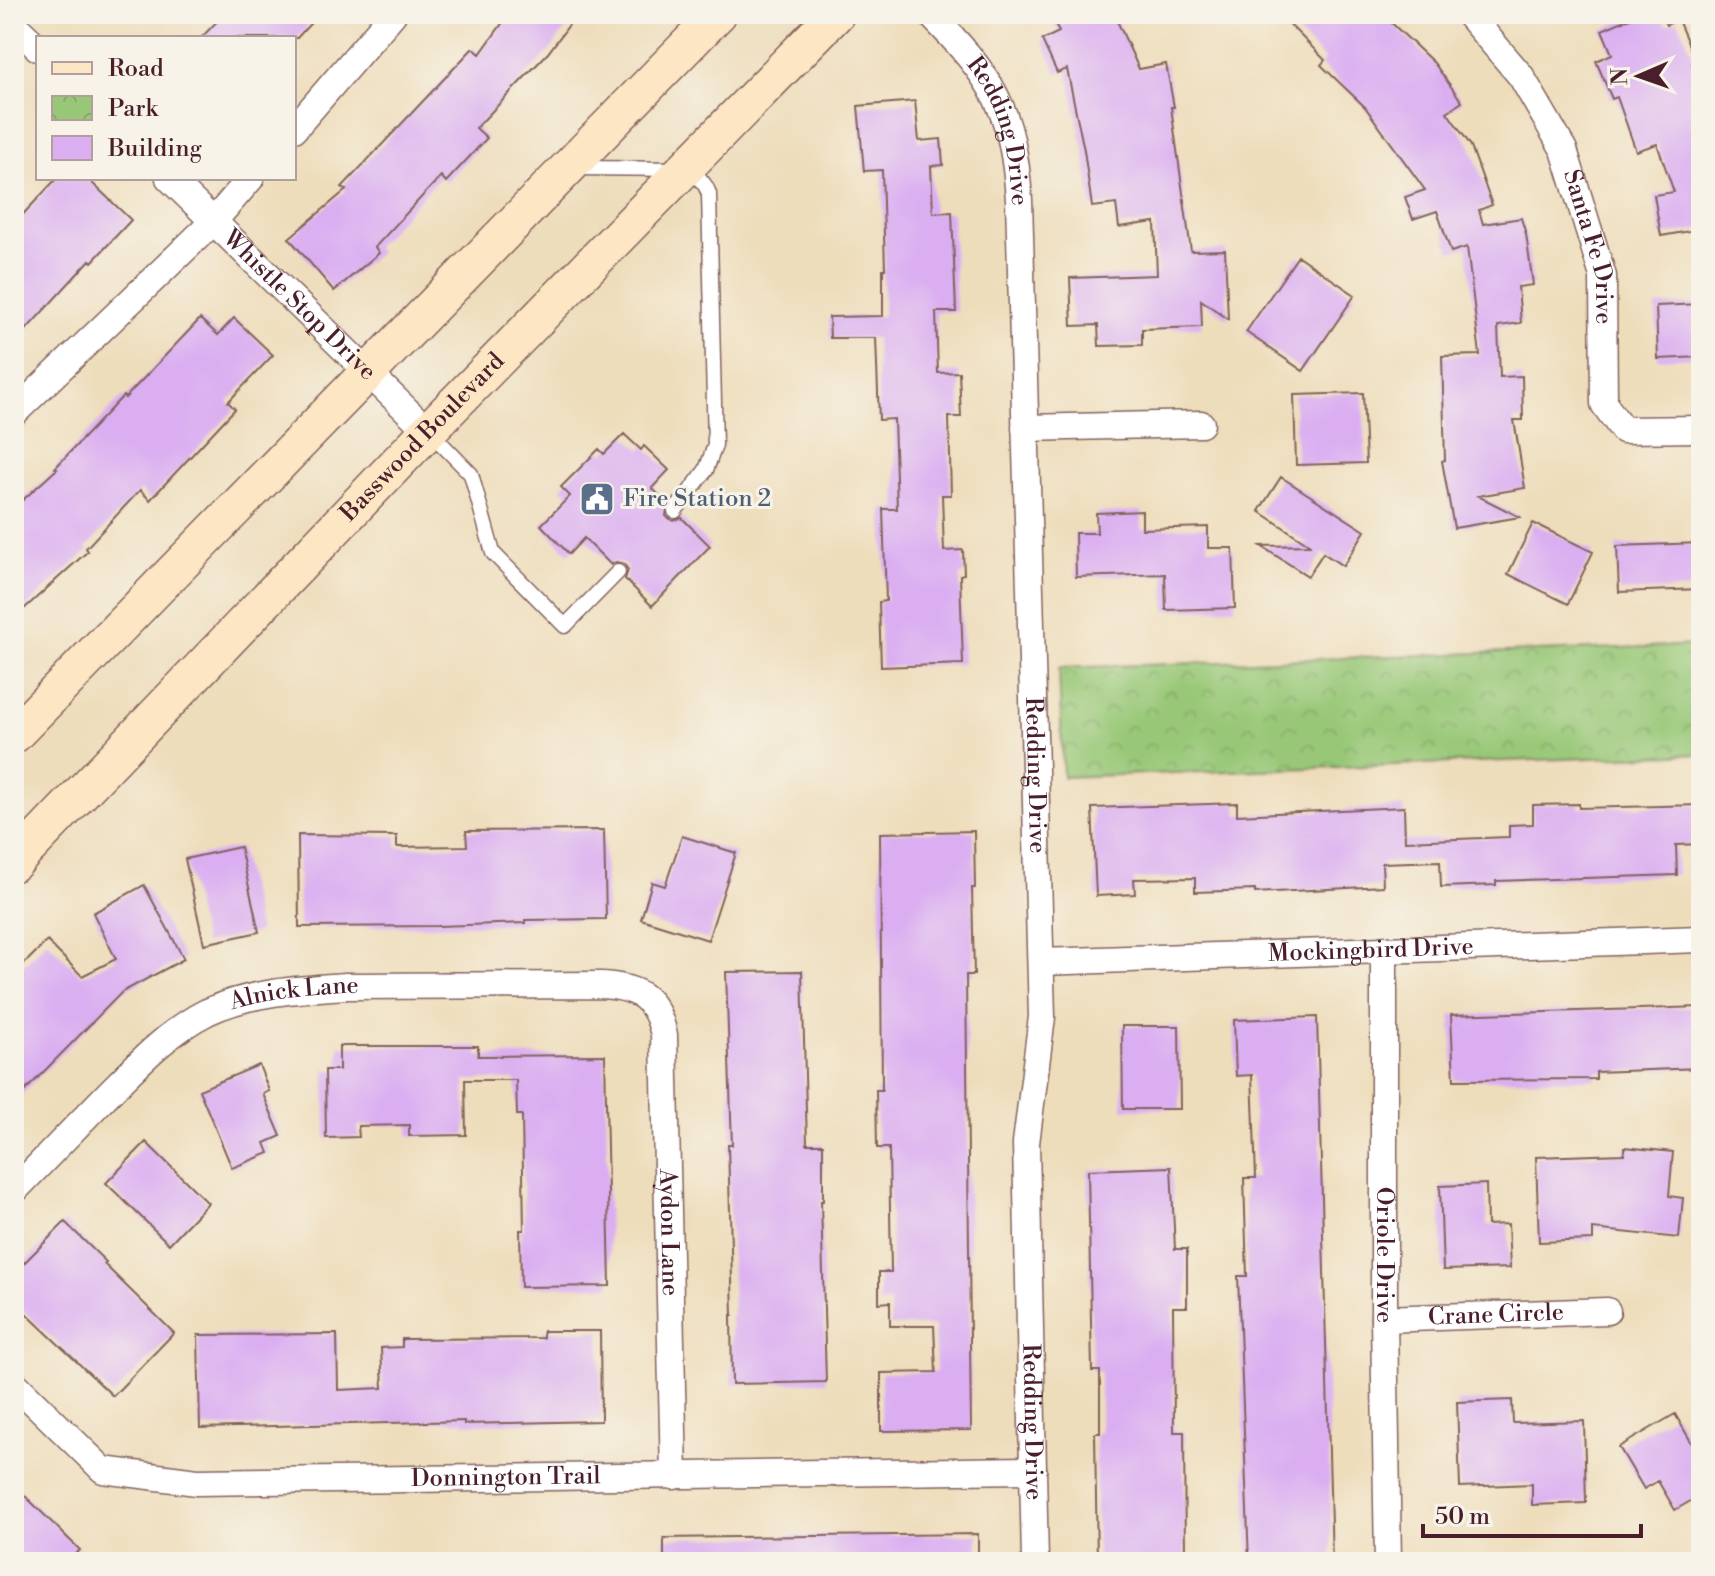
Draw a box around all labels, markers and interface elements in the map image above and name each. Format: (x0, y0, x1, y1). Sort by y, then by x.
legend (36, 36, 296, 180)
north arrow (1599, 36, 1679, 116)
street label: Redding Drive (960, 51, 1034, 207)
text: Road (108, 54, 164, 84)
text: N (1607, 67, 1634, 86)
text: Park (108, 94, 159, 124)
text: Building (107, 134, 202, 164)
street label: Santa Fe Drive (1556, 166, 1619, 324)
street label: Whistle Stop Drive (215, 223, 382, 387)
street label: Basswood Boulevard (333, 346, 511, 529)
public building icon: Fire Station 2 (578, 480, 616, 518)
place label: Fire Station 2 (623, 484, 771, 514)
street label: Redding Drive (1018, 696, 1052, 854)
street label: Mockingbird Drive (1268, 932, 1474, 969)
street label: Alnick Lane (225, 971, 359, 1018)
street label: Aydon Lane (652, 1167, 685, 1296)
street label: Oriole Drive (1369, 1187, 1399, 1323)
street label: Crane Circle (1427, 1298, 1564, 1332)
street label: Redding Drive (1015, 1343, 1049, 1501)
street label: Donnington Trail (411, 1461, 601, 1494)
scale bar (1423, 1488, 1641, 1538)
text: 50 m (1435, 1502, 1490, 1532)

